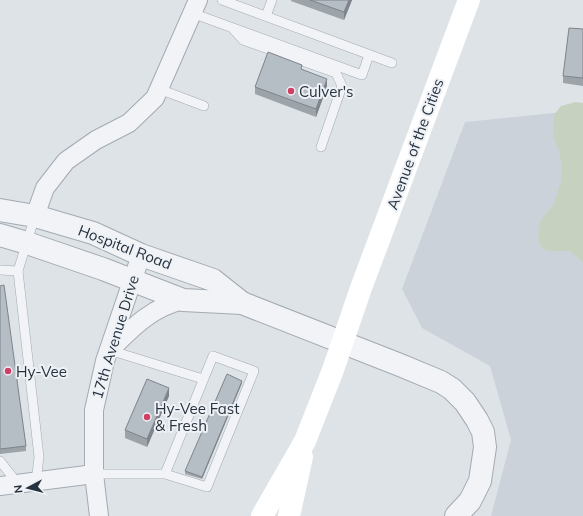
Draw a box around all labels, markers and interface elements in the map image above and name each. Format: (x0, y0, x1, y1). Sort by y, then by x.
street label: Avenue of the Cities (382, 76, 448, 212)
place label: Culver's (299, 82, 354, 101)
marker: Culver's (286, 86, 296, 96)
street label: Hospital Road (76, 220, 174, 274)
street label: 17th Avenue Drive (87, 273, 143, 401)
place label: Hy-Vee (16, 362, 67, 381)
marker: Hy-Vee (3, 366, 13, 376)
place label: Hy-Vee Fast & Fresh (155, 399, 239, 435)
marker: Hy-Vee Fast & Fresh (142, 412, 152, 422)
north arrow (8, 468, 48, 508)
text: N (11, 484, 26, 494)

